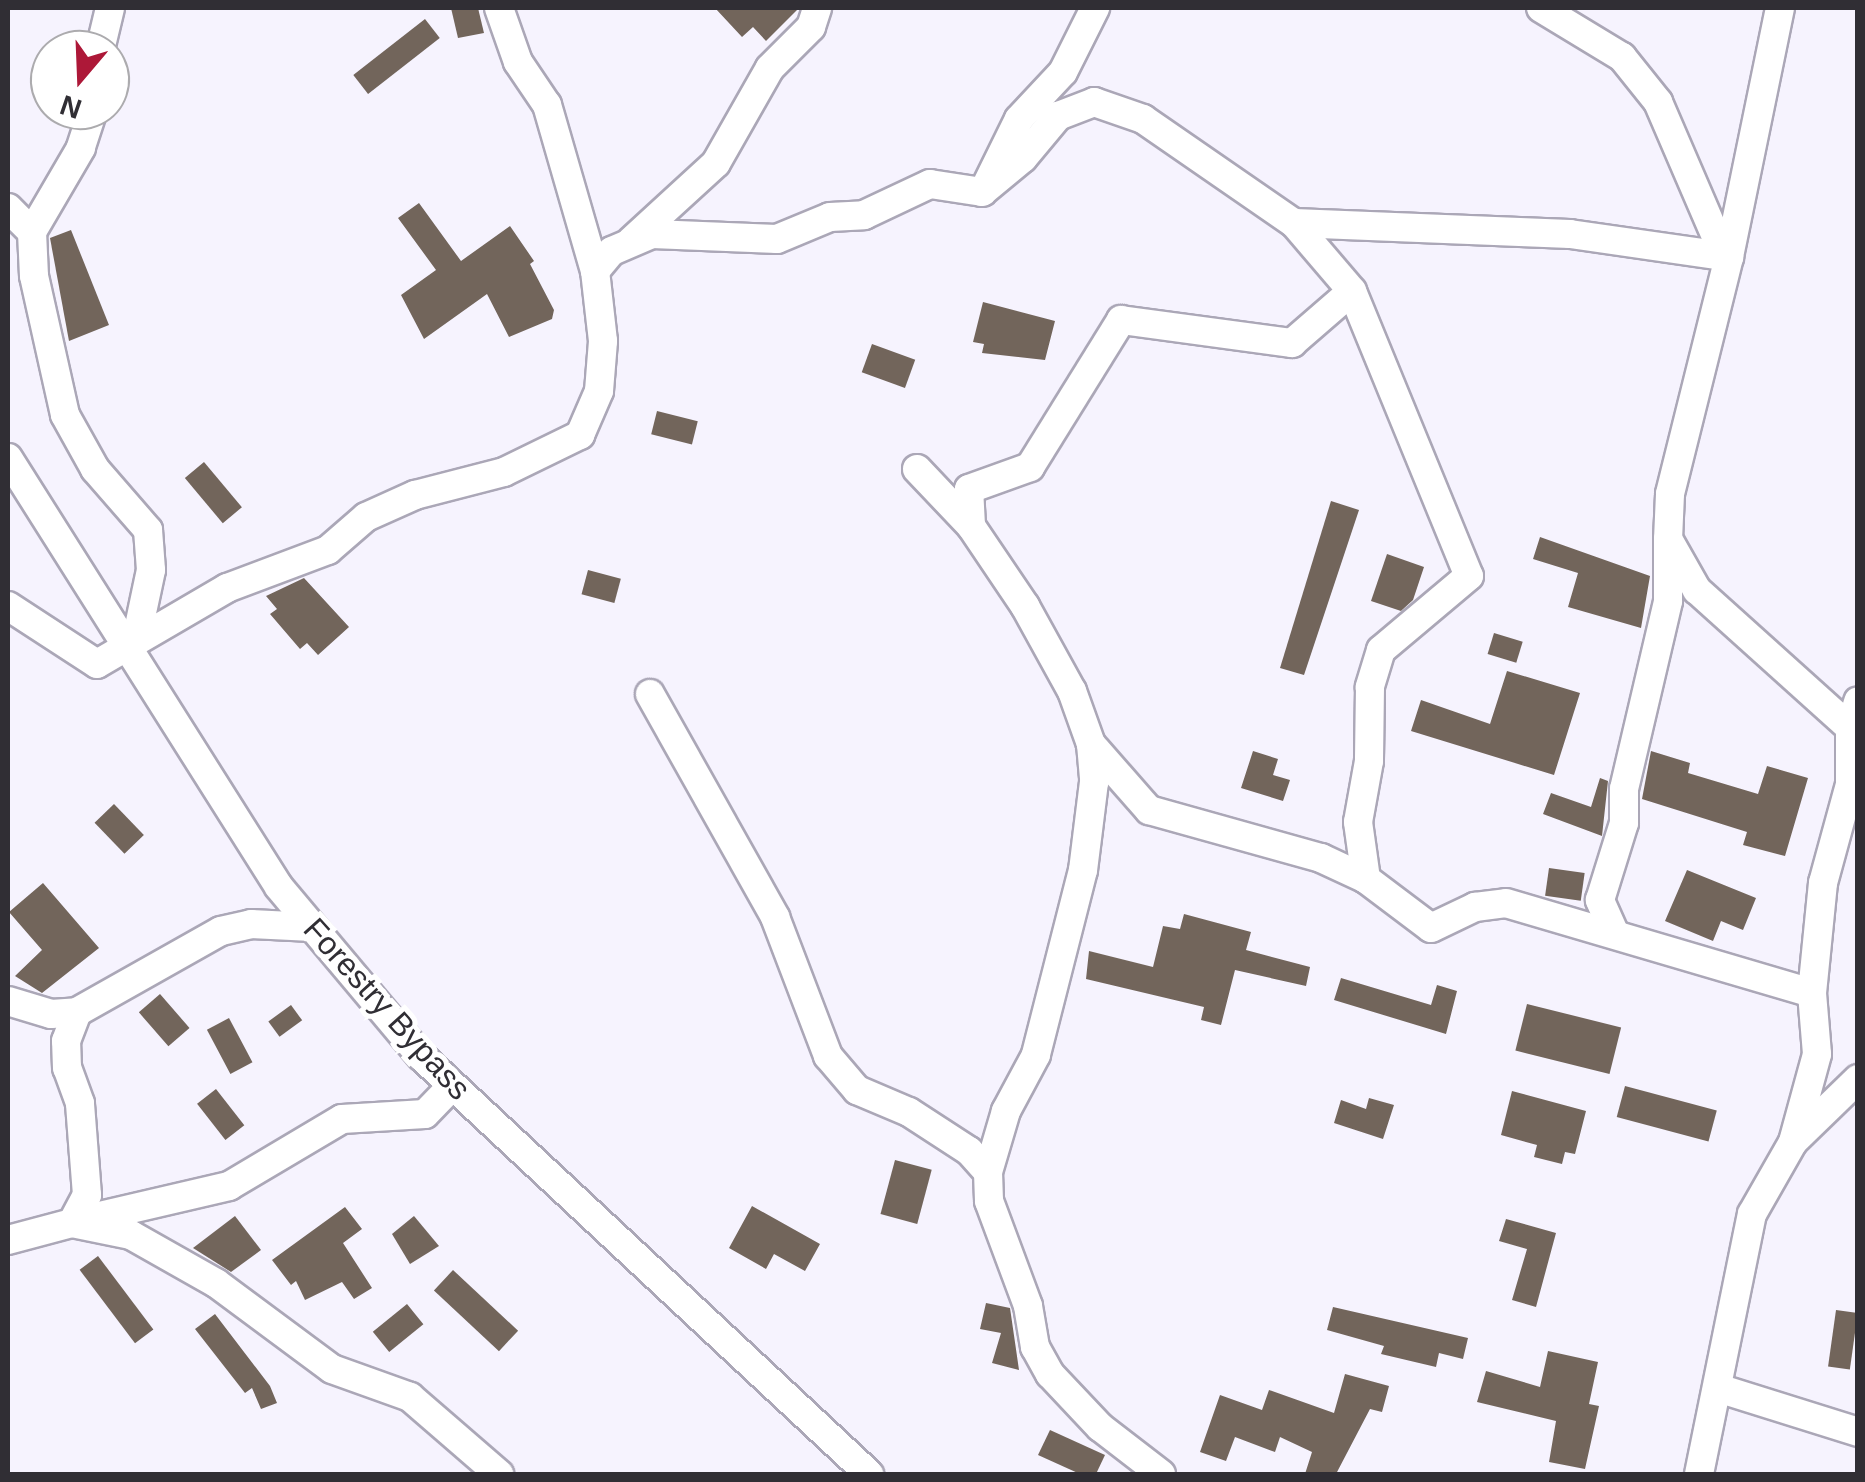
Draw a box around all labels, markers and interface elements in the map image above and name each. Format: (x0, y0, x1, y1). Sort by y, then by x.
north arrow (30, 30, 130, 130)
text: N (56, 89, 85, 125)
street label: Forestry Bypass (295, 910, 479, 1108)

